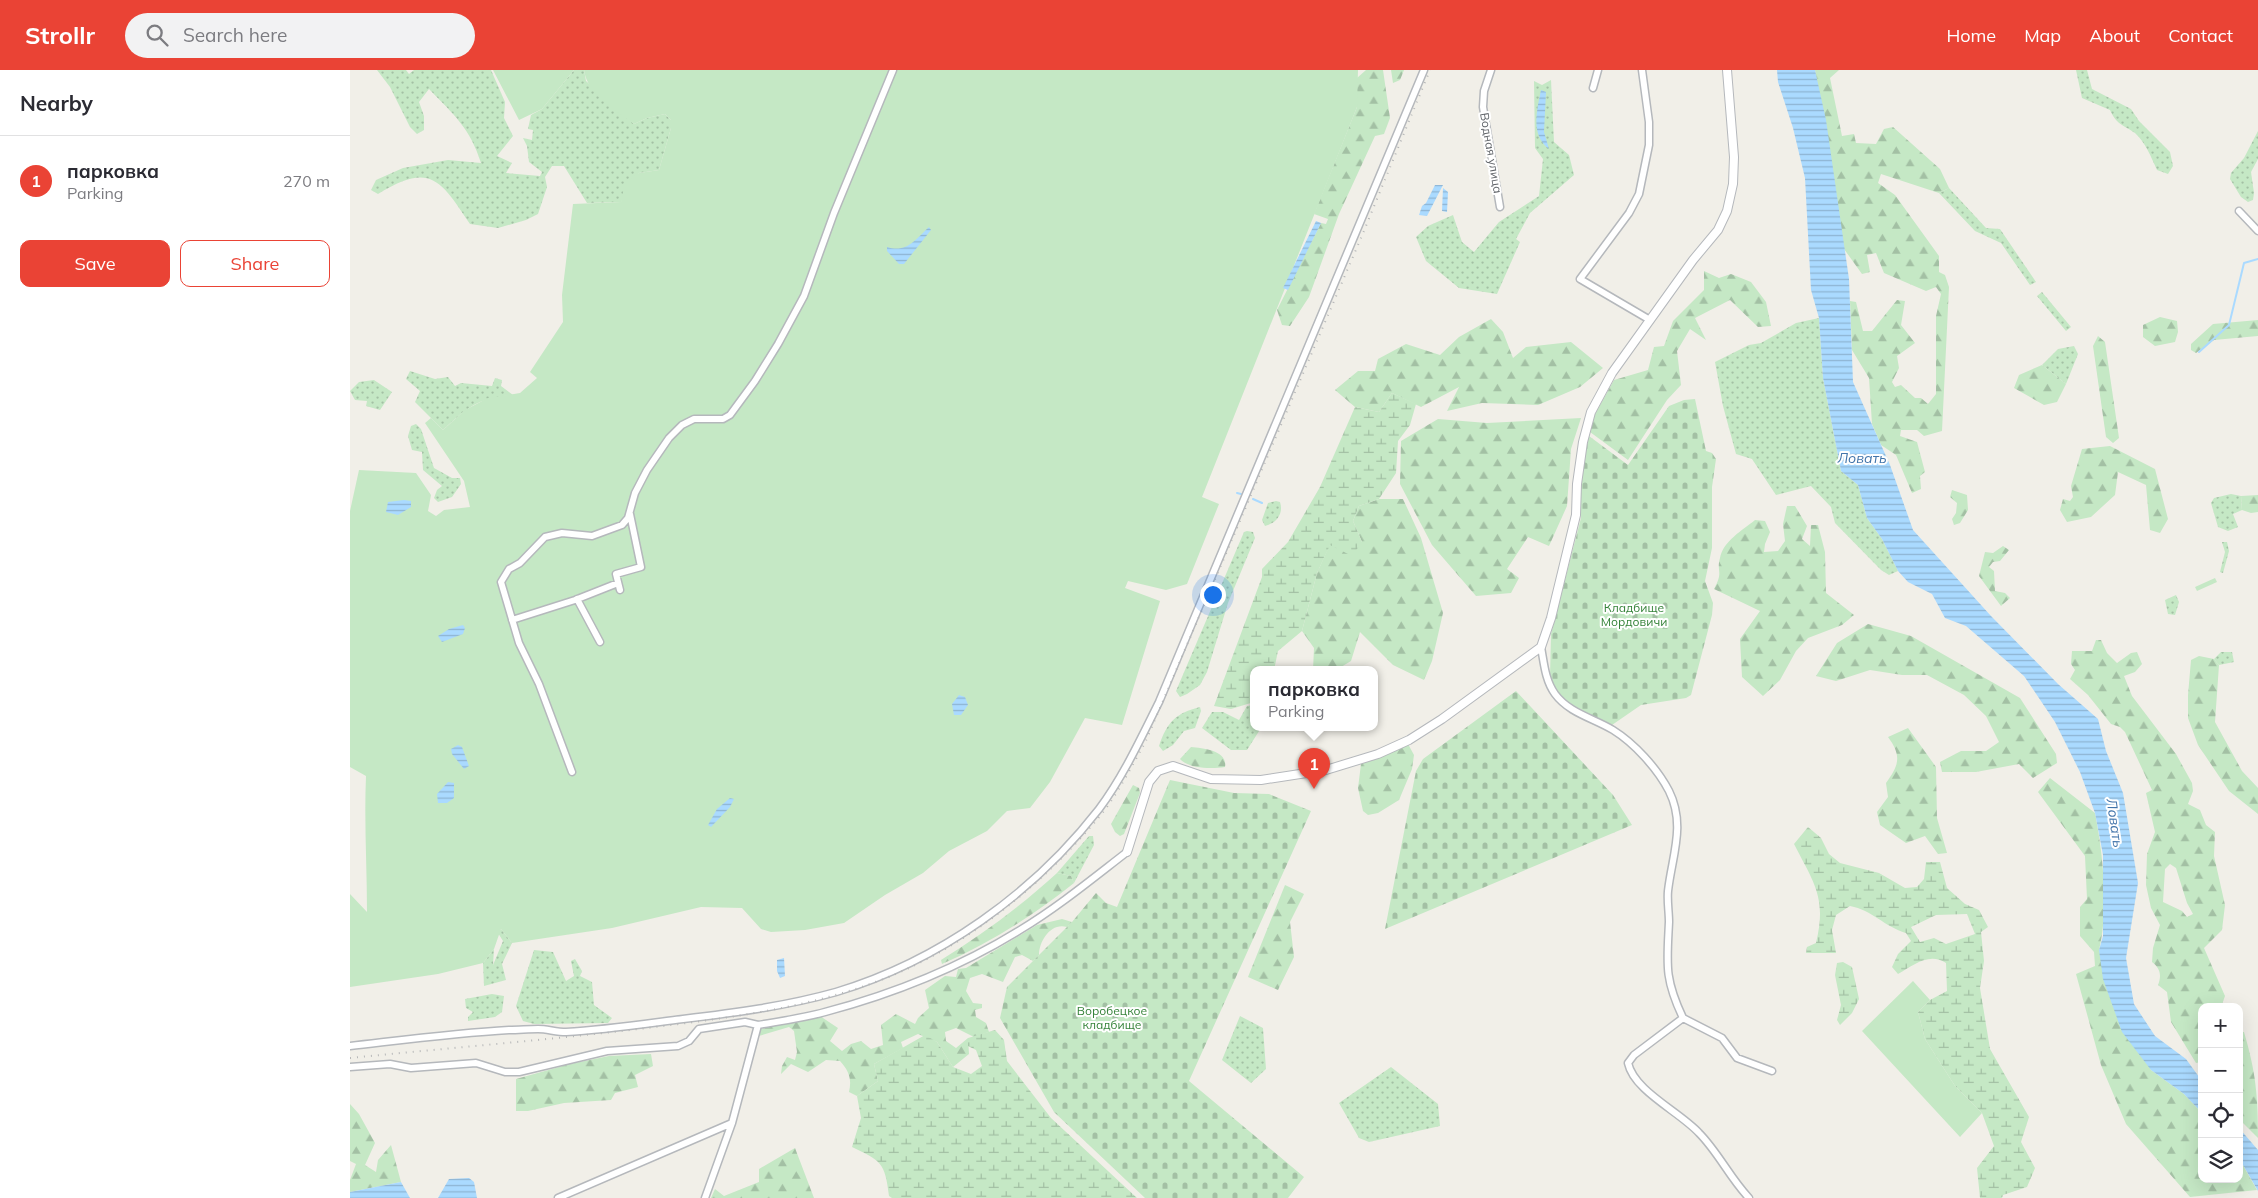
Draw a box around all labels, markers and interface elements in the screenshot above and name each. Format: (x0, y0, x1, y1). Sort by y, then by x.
search box (125, 13, 475, 58)
text: Strollr (25, 20, 95, 50)
icon: search (143, 21, 171, 49)
text: Search here (183, 23, 287, 47)
text: Home (1946, 24, 1996, 47)
text: Map (2024, 24, 2061, 47)
text: About (2089, 24, 2140, 47)
text: Contact (2168, 24, 2233, 47)
text: Nearby (20, 90, 93, 116)
street label: Водная улица (1477, 111, 1506, 194)
text: парковка (67, 159, 159, 183)
text: 1 (31, 171, 41, 191)
text: 270 m (283, 171, 330, 191)
text: Parking (67, 183, 124, 203)
button: Save (20, 240, 170, 287)
button: Share (180, 240, 330, 287)
water label: Ловать (1836, 449, 1887, 467)
your location (1200, 582, 1226, 608)
park label: Кладбище Мордовичи (1601, 600, 1667, 629)
popup (1250, 666, 1378, 731)
text: парковка (1268, 677, 1360, 701)
text: Parking (1268, 701, 1325, 721)
pin: 1 (1298, 748, 1330, 789)
water label: Ловать (2103, 796, 2127, 849)
park label: Воробецкое кладбище (1077, 1003, 1148, 1032)
map controls (2198, 1003, 2243, 1183)
button: + (2198, 1003, 2243, 1048)
button: − (2198, 1048, 2243, 1093)
button: locate (2198, 1093, 2243, 1138)
button: layers (2198, 1138, 2243, 1183)

